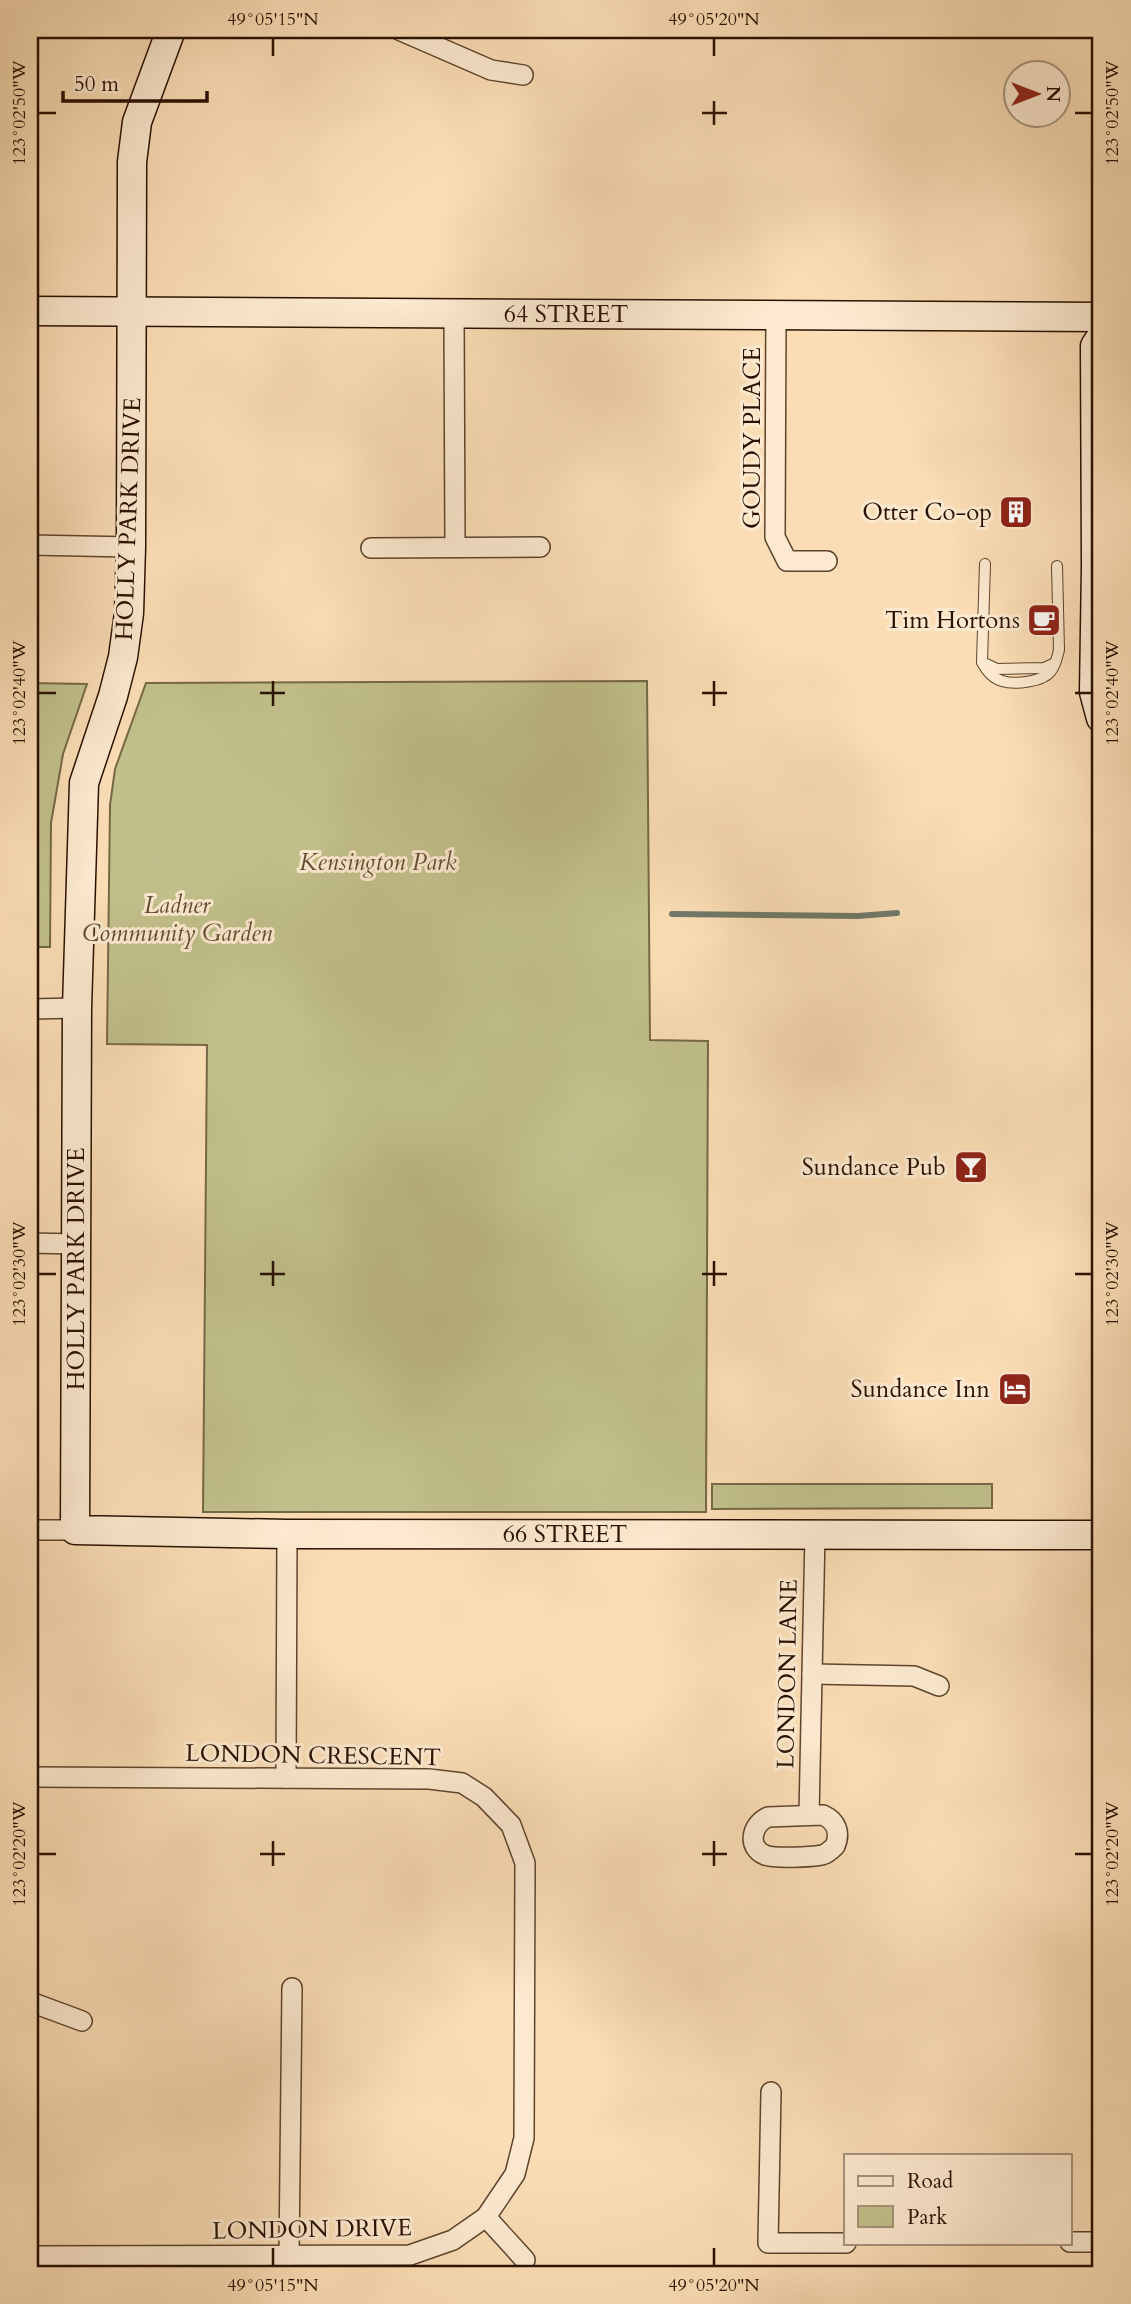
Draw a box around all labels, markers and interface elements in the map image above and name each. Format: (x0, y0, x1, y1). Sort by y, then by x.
text: 49°05'15"N (227, 7, 319, 32)
text: 49°05'20"N (668, 7, 760, 32)
text: 123°02'50"W (7, 60, 32, 166)
scale bar (63, 60, 206, 104)
north arrow (1002, 60, 1072, 130)
text: 123°02'50"W (1100, 60, 1125, 166)
text: 50 m (74, 70, 119, 99)
text: N (1040, 86, 1066, 103)
street label: 64 STREET (504, 298, 628, 331)
street label: GOUDY PLACE (736, 347, 769, 529)
street label: HOLLY PARK DRIVE (108, 397, 149, 641)
building icon: Otter Co-op (997, 493, 1035, 531)
place label: Otter Co-op (862, 496, 992, 529)
cafe icon: Tim Hortons (1025, 601, 1063, 639)
place label: Tim Hortons (885, 604, 1020, 637)
text: 123°02'40"W (7, 640, 32, 746)
text: 123°02'40"W (1100, 640, 1125, 746)
park label: Kensington Park (299, 846, 457, 879)
park label: Ladner Community Garden (82, 889, 272, 950)
street label: HOLLY PARK DRIVE (60, 1147, 93, 1391)
bar icon: Sundance Pub (952, 1148, 990, 1186)
place label: Sundance Pub (802, 1151, 946, 1184)
text: 123°02'30"W (7, 1221, 32, 1327)
text: 123°02'30"W (1100, 1221, 1125, 1327)
hotel icon: Sundance Inn (996, 1370, 1034, 1408)
place label: Sundance Inn (851, 1373, 990, 1406)
street label: 66 STREET (503, 1518, 627, 1551)
street label: LONDON LANE (769, 1579, 806, 1769)
street label: LONDON CRESCENT (185, 1737, 441, 1774)
text: 123°02'20"W (7, 1801, 32, 1907)
text: 123°02'20"W (1100, 1801, 1125, 1907)
legend (844, 2154, 1072, 2244)
text: Road (907, 2167, 953, 2196)
text: Park (907, 2203, 948, 2232)
street label: LONDON DRIVE (212, 2211, 412, 2248)
text: 49°05'15"N (227, 2273, 319, 2298)
text: 49°05'20"N (668, 2273, 760, 2298)

